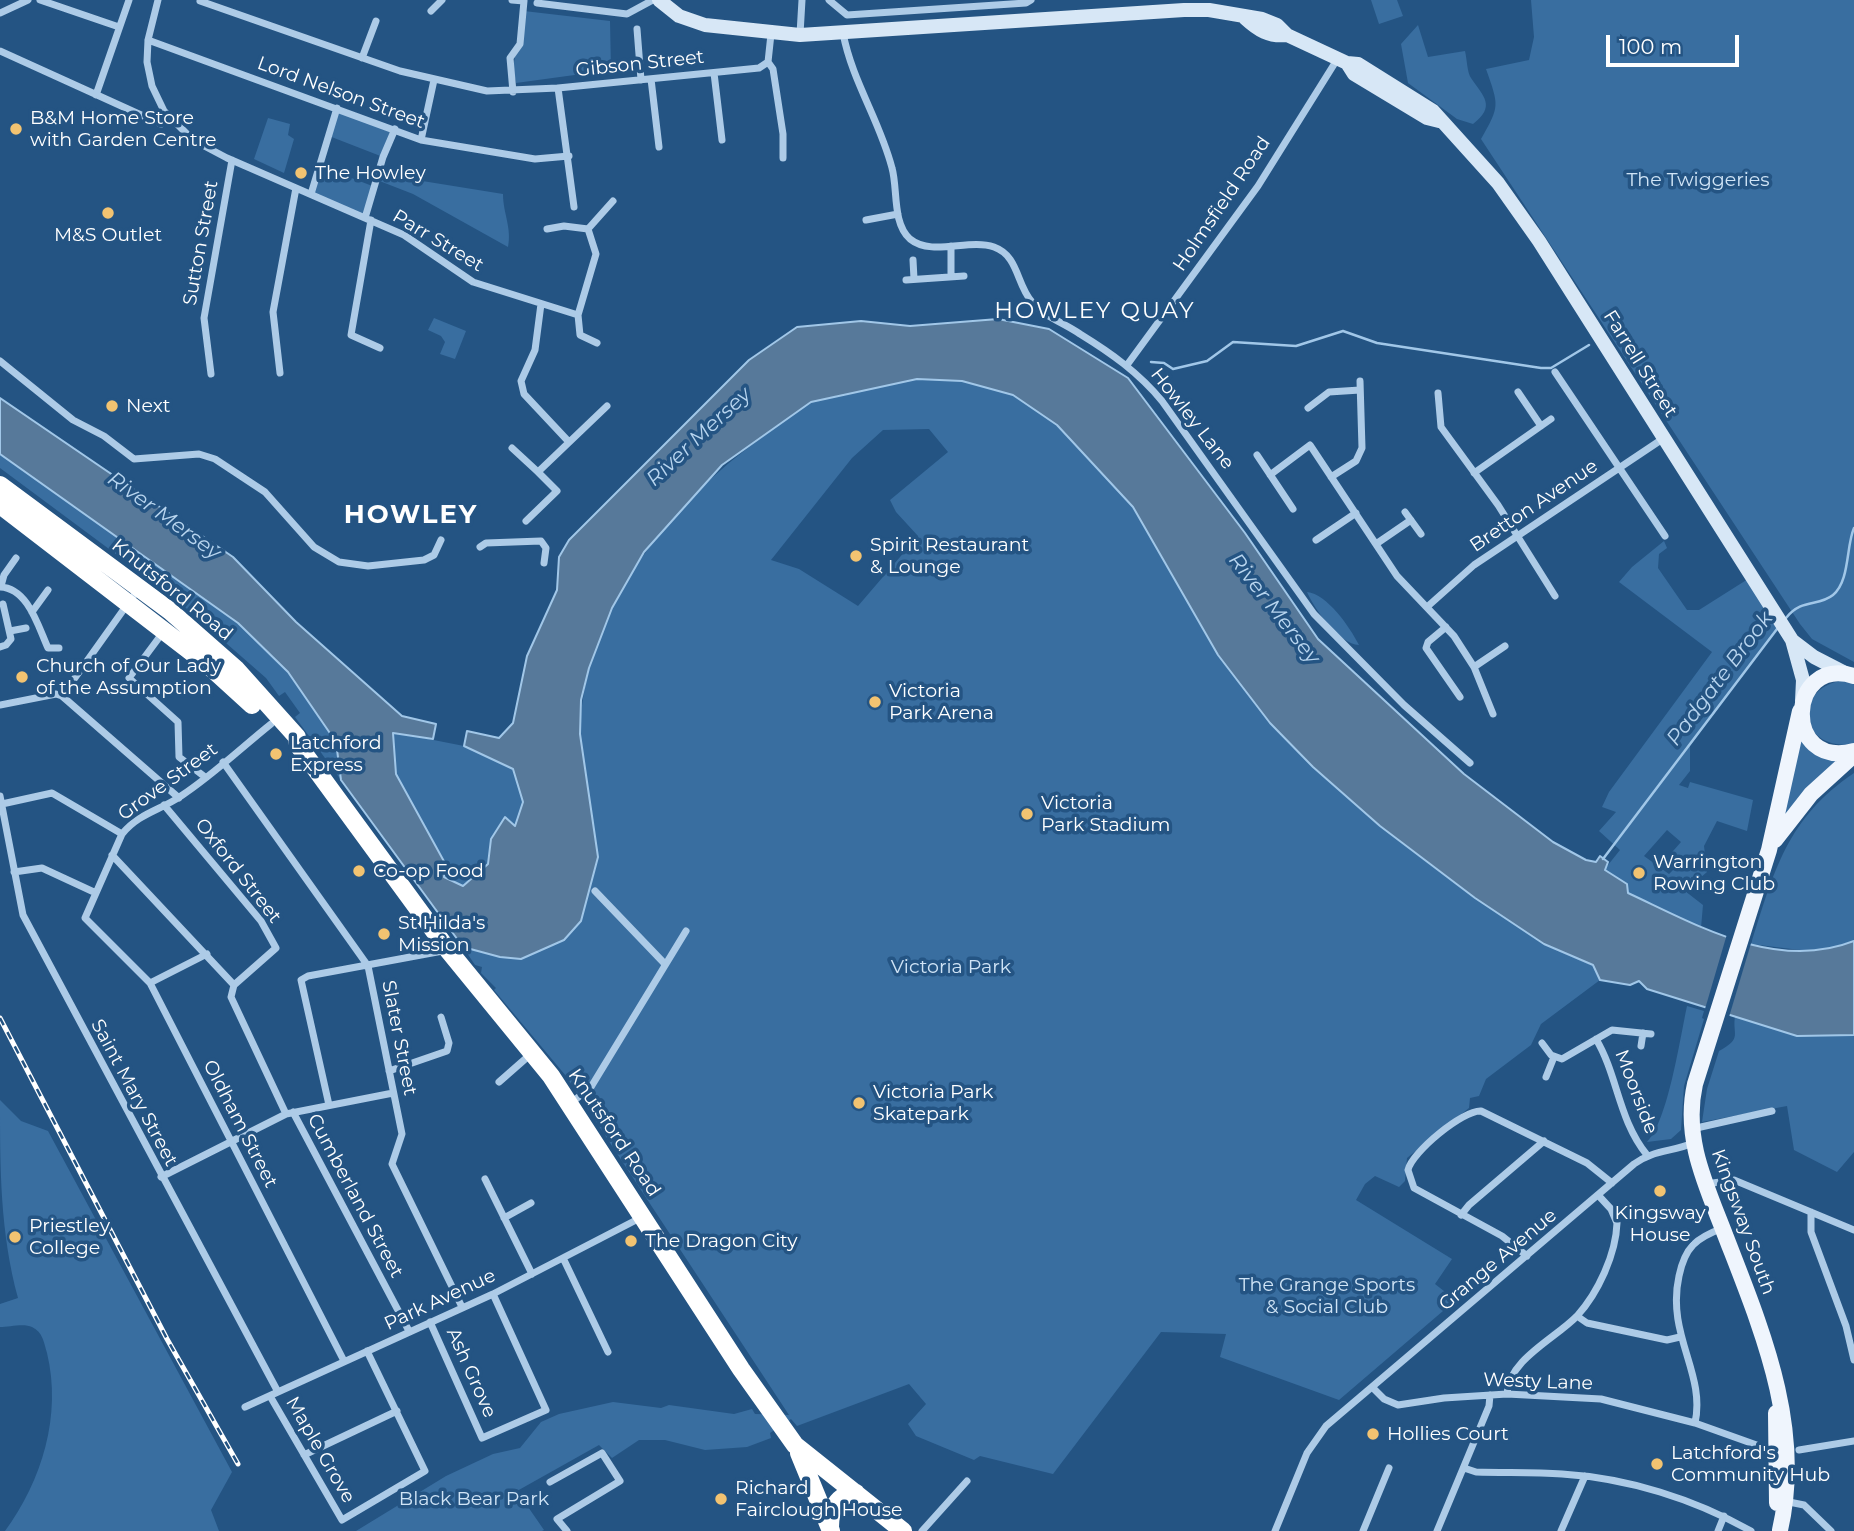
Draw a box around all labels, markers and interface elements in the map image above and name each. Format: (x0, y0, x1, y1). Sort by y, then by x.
scale bar (1609, 21, 1742, 65)
text: 100 m (1619, 34, 1682, 59)
street label: Gibson Street (575, 46, 705, 82)
street label: Lord Nelson Street (254, 52, 428, 134)
place label: B&M Home Store with Garden Centre (30, 107, 217, 151)
marker: B&M Home Store with Garden Centre (8, 121, 24, 137)
street label: Holmsfield Road (1168, 132, 1276, 276)
place label: The Howley (315, 162, 426, 184)
marker: The Howley (293, 165, 309, 181)
park label: The Twiggeries (1626, 169, 1770, 191)
street label: Sutton Street (179, 179, 223, 307)
marker: M&S Outlet (100, 205, 116, 221)
street label: Parr Street (388, 205, 488, 277)
place label: M&S Outlet (54, 224, 162, 246)
district label: HOWLEY QUAY (996, 297, 1194, 325)
street label: Farrell Street (1598, 306, 1682, 422)
street label: Howley Lane (1145, 364, 1239, 474)
water label: River Mersey (641, 382, 757, 492)
place label: Next (126, 395, 170, 417)
marker: Next (104, 398, 120, 414)
street label: Bretton Avenue (1466, 455, 1602, 557)
water label: River Mersey (102, 466, 226, 566)
district label: HOWLEY (344, 499, 478, 531)
street label: Knutsford Road (107, 534, 237, 646)
place label: Spirit Restaurant & Lounge (870, 534, 1029, 578)
marker: Spirit Restaurant & Lounge (848, 548, 864, 564)
water label: River Mersey (1223, 549, 1325, 669)
water label: Padgate Brook (1661, 607, 1779, 751)
place label: Church of Our Lady of the Assumption (36, 655, 221, 699)
marker: Church of Our Lady of the Assumption (14, 669, 30, 685)
place label: Victoria Park Arena (889, 680, 994, 724)
marker: Victoria Park Arena (867, 694, 883, 710)
place label: Latchford Express (290, 732, 382, 776)
street label: Grove Street (114, 738, 222, 826)
marker: Latchford Express (268, 746, 284, 762)
place label: Victoria Park Stadium (1041, 792, 1171, 836)
marker: Victoria Park Stadium (1019, 806, 1035, 822)
street label: Oxford Street (190, 814, 286, 928)
place label: Warrington Rowing Club (1653, 851, 1775, 895)
place label: Co-op Food (373, 860, 484, 882)
marker: Co-op Food (351, 863, 367, 879)
marker: Warrington Rowing Club (1631, 865, 1647, 881)
place label: St Hilda's Mission (398, 912, 485, 956)
marker: St Hilda's Mission (376, 926, 392, 942)
park label: Victoria Park (891, 956, 1011, 978)
street label: Slater Street (377, 978, 421, 1098)
street label: Saint Mary Street (86, 1016, 182, 1170)
street label: Moorside (1610, 1047, 1662, 1137)
street label: Oldham Street (198, 1056, 282, 1192)
street label: Knutsford Road (563, 1065, 665, 1201)
place label: Victoria Park Skatepark (873, 1081, 993, 1125)
marker: Victoria Park Skatepark (851, 1095, 867, 1111)
street label: Cumberland Street (302, 1110, 408, 1282)
street label: Kingsway South (1706, 1146, 1780, 1298)
marker: Kingsway House (1652, 1183, 1668, 1199)
place label: Kingsway House (1614, 1202, 1706, 1246)
street label: Grange Avenue (1434, 1204, 1562, 1316)
place label: Priestley College (29, 1215, 110, 1259)
marker: Priestley College (7, 1229, 23, 1245)
place label: The Dragon City (645, 1230, 797, 1252)
marker: The Dragon City (623, 1233, 639, 1249)
street label: Park Avenue (381, 1264, 499, 1336)
park label: The Grange Sports & Social Club (1239, 1274, 1415, 1318)
street label: Ash Grove (441, 1325, 501, 1421)
street label: Westy Lane (1483, 1369, 1593, 1395)
street label: Maple Grove (280, 1393, 360, 1507)
place label: Hollies Court (1387, 1423, 1509, 1445)
marker: Hollies Court (1365, 1426, 1381, 1442)
place label: Latchford's Community Hub (1671, 1442, 1830, 1486)
marker: Latchford's Community Hub (1649, 1456, 1665, 1472)
place label: Richard Fairclough House (735, 1477, 902, 1521)
park label: Black Bear Park (399, 1488, 549, 1510)
marker: Richard Fairclough House (713, 1491, 729, 1507)

